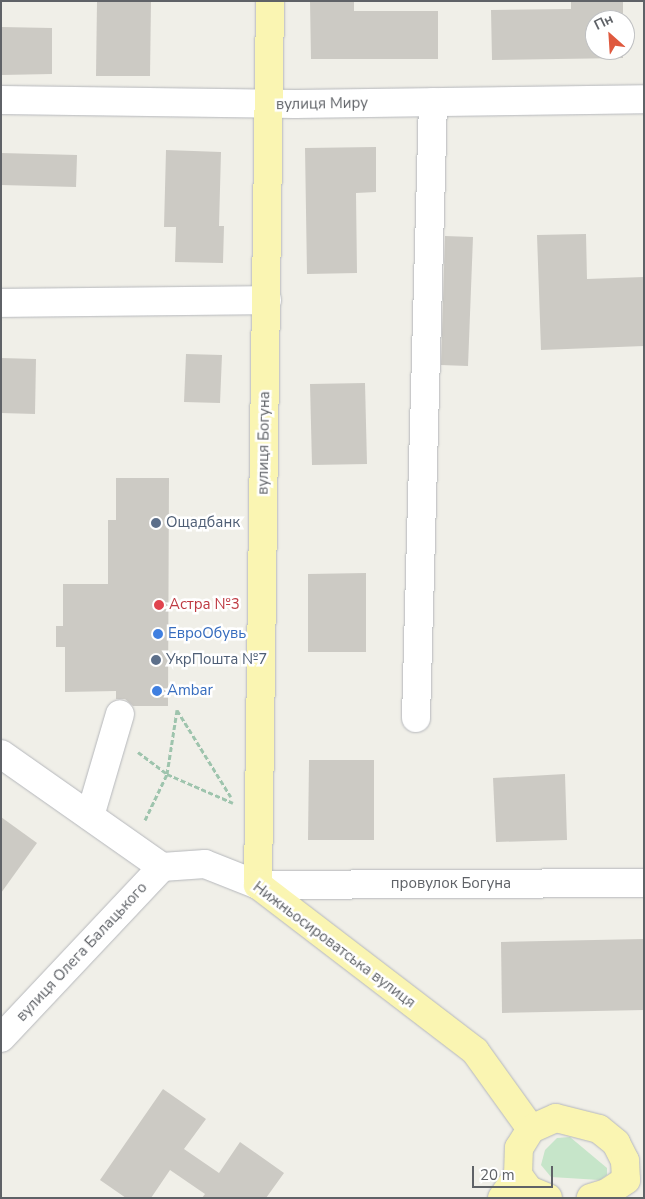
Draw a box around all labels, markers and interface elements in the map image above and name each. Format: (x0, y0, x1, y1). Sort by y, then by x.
text: Пн (591, 9, 616, 35)
north arrow (585, 10, 635, 60)
street label: вулиця Миру (276, 94, 368, 114)
street label: вулиця Богуна (254, 391, 274, 495)
place label: Ощадбанк (166, 514, 240, 532)
marker: Ощадбанк (150, 517, 162, 529)
place label: Астра №3 (169, 596, 240, 614)
marker: Астра №3 (153, 599, 165, 611)
place label: ЕвроОбувь (168, 625, 246, 643)
marker: ЕвроОбувь (152, 628, 164, 640)
place label: УкрПошта №7 (166, 651, 267, 669)
marker: УкрПошта №7 (150, 654, 162, 666)
place label: Ambar (167, 682, 213, 700)
marker: Ambar (151, 685, 163, 697)
street label: провулок Богуна (391, 875, 511, 893)
street label: Нижньосироватська вулиця (249, 878, 419, 1012)
street label: вулиця Олега Балацького (13, 879, 151, 1025)
scale bar (475, 1156, 556, 1188)
text: 20 m (480, 1165, 515, 1185)

